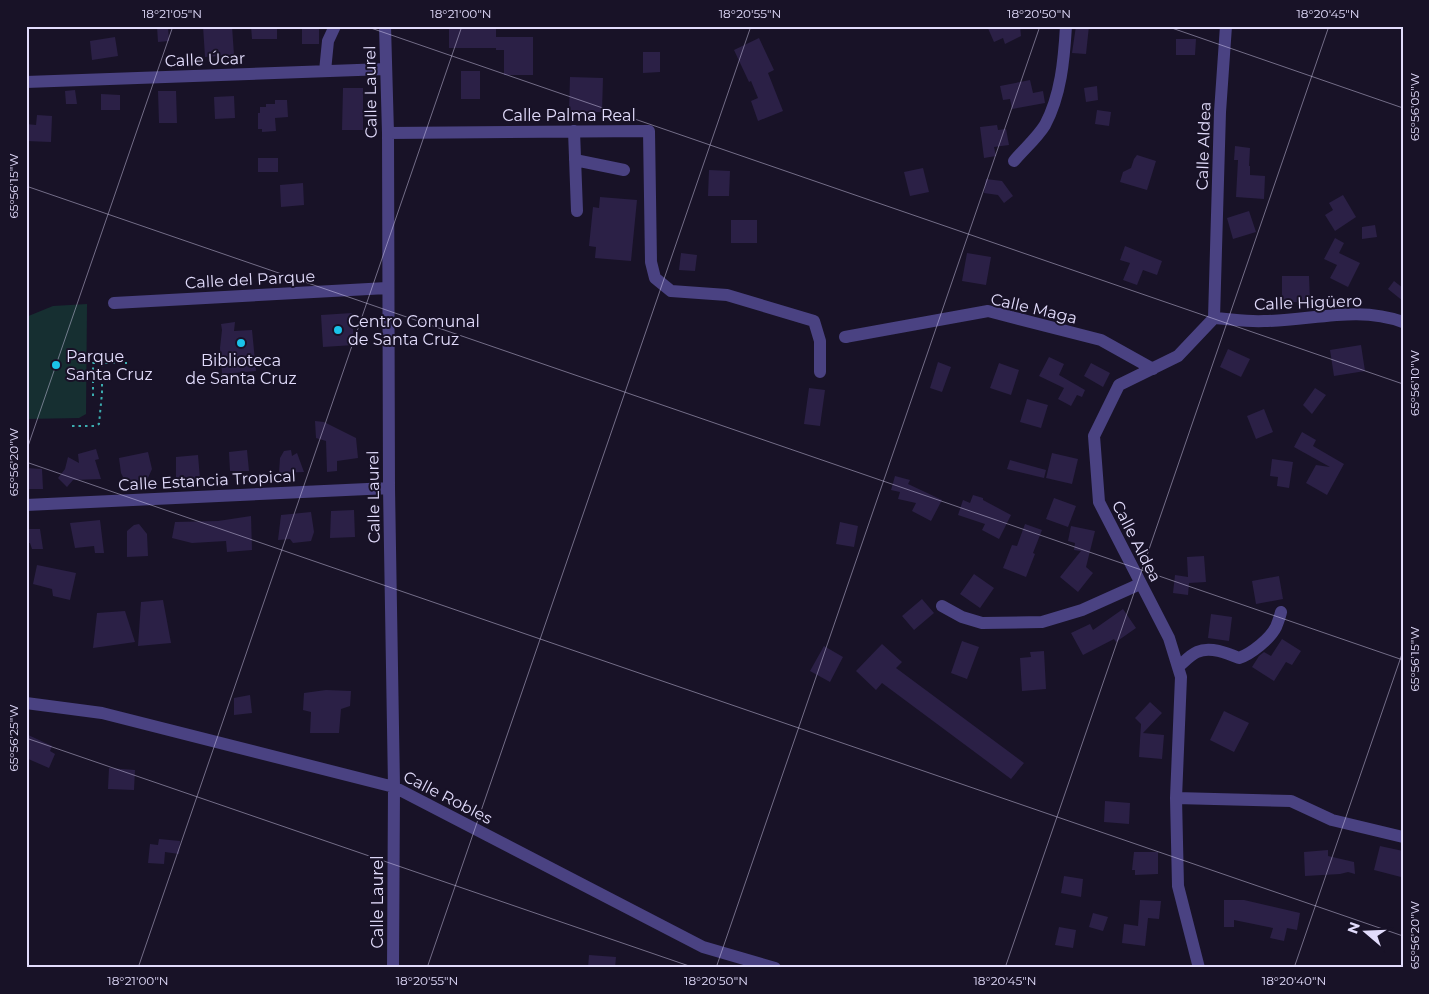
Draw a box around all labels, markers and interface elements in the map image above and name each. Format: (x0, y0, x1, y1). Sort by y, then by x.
text: 18°21'05"N (142, 6, 202, 21)
text: 18°21'00"N (430, 6, 492, 21)
text: 18°20'55"N (719, 6, 781, 21)
text: 18°20'50"N (1007, 6, 1071, 21)
text: 18°20'45"N (1296, 6, 1360, 21)
street label: Calle Laurel (360, 45, 381, 139)
street label: Calle Úcar (164, 49, 246, 70)
text: 65°56'05"W (1407, 73, 1422, 141)
street label: Calle Aldea (1192, 101, 1215, 191)
street label: Calle Palma Real (502, 106, 636, 125)
text: 65°56'15"W (6, 154, 21, 218)
street label: Calle del Parque (184, 267, 316, 292)
street label: Calle Maga (989, 289, 1079, 328)
street label: Calle Higüero (1254, 291, 1362, 314)
place label: Centro Comunal de Santa Cruz (348, 312, 480, 349)
marker: Centro Comunal de Santa Cruz (332, 324, 344, 336)
marker: Biblioteca de Santa Cruz (235, 337, 247, 349)
place label: Parque Santa Cruz (66, 347, 153, 384)
text: 65°56'10"W (1407, 350, 1422, 416)
place label: Biblioteca de Santa Cruz (185, 351, 297, 388)
marker: Parque Santa Cruz (50, 359, 62, 371)
text: 65°56'20"W (6, 428, 21, 496)
street label: Calle Laurel (363, 450, 384, 544)
street label: Calle Estancia Tropical (118, 466, 296, 495)
street label: Calle Aldea (1108, 497, 1165, 585)
text: 65°56'15"W (1407, 627, 1422, 691)
text: 65°56'25"W (6, 704, 21, 772)
street label: Calle Robles (400, 767, 496, 828)
street label: Calle Laurel (368, 856, 387, 948)
text: 65°56'20"W (1407, 901, 1422, 969)
north arrow (1342, 906, 1392, 956)
text: N (1343, 919, 1364, 936)
text: 18°21'00"N (107, 973, 169, 988)
text: 18°20'55"N (396, 973, 458, 988)
text: 18°20'50"N (684, 973, 748, 988)
text: 18°20'45"N (973, 973, 1037, 988)
text: 18°20'40"N (1262, 973, 1326, 988)

